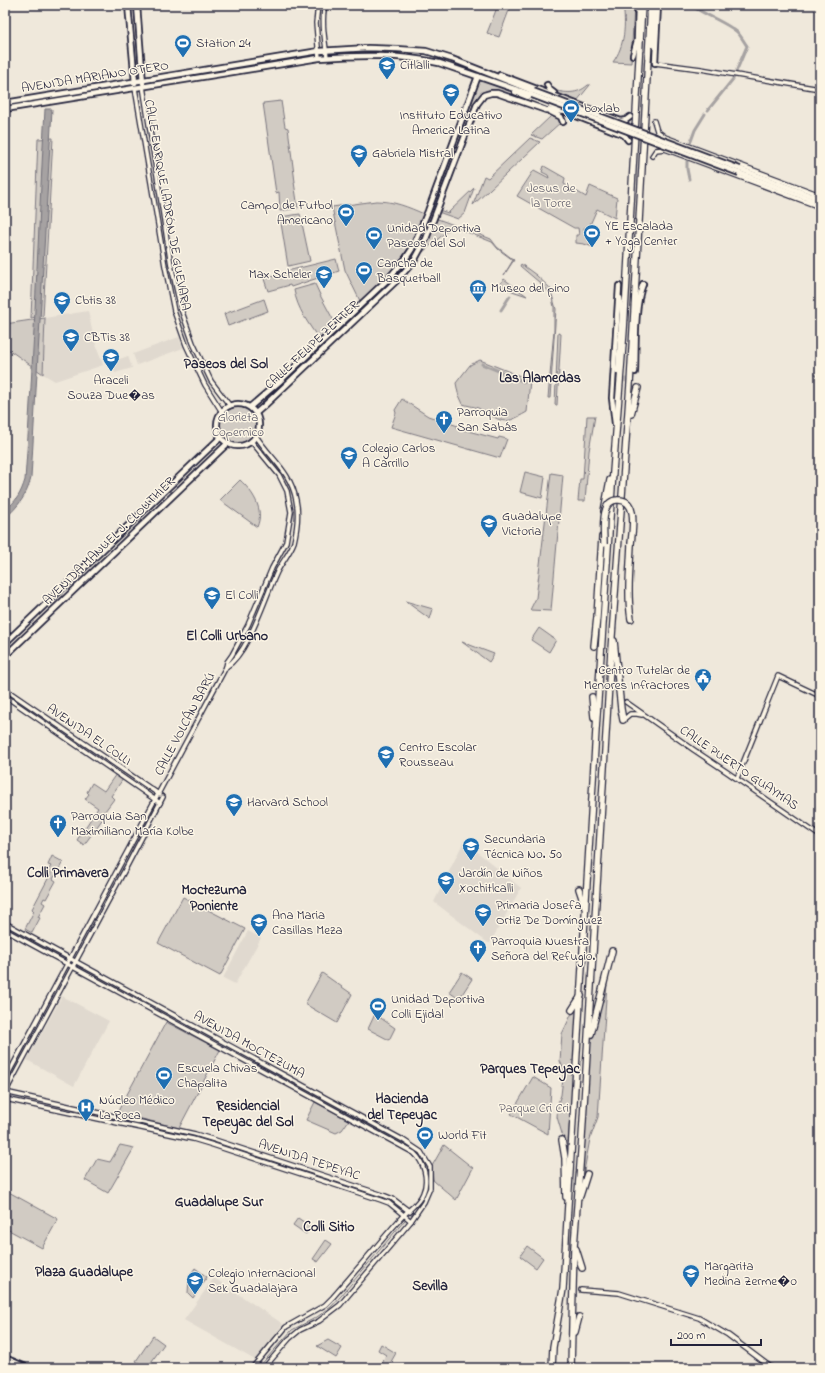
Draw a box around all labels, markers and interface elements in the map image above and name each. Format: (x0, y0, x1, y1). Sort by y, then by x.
sports icon: Station 24 (173, 33, 193, 58)
place label: Station 24 (196, 34, 251, 53)
school or university icon: Citlalli (377, 55, 397, 80)
street label: AVENIDA MARIANO OTERO (20, 56, 170, 98)
place label: Citlalli (400, 56, 430, 75)
school or university icon: Instituto Educativo America Latina (441, 82, 461, 107)
street label: CALLE ENRIQUE LADRÓN DE GUEVARA (139, 98, 195, 312)
sports icon: boxlab (561, 98, 581, 123)
place label: boxlab (584, 99, 620, 118)
place label: Instituto Educativo America Latina (400, 106, 503, 140)
school or university icon: Gabriela Mistral (349, 143, 369, 168)
place label: Gabriela Mistral (372, 144, 453, 163)
park label: Jesus de la Torre (526, 179, 576, 213)
place label: Campo de Futbol Americano (241, 196, 333, 230)
sports icon: Campo de Futbol Americano (336, 202, 356, 227)
place label: YE Escalada + Yoga Center (605, 217, 678, 252)
place label: Unidad Deportiva Paseos del Sol (387, 219, 481, 253)
sports icon: YE Escalada + Yoga Center (582, 223, 602, 248)
sports icon: Unidad Deportiva Paseos del Sol (364, 225, 384, 250)
place label: Cancha de Basquetball (376, 254, 441, 288)
sports icon: Cancha de Basquetball (354, 260, 374, 285)
school or university icon: Max Scheler (314, 264, 334, 289)
place label: Max Scheler (249, 265, 312, 284)
museum icon: Museo del pino (468, 278, 488, 303)
place label: Museo del pino (491, 279, 570, 298)
school or university icon: Cbtis 38 (52, 290, 72, 315)
place label: Cbtis 38 (75, 291, 116, 310)
street label: CALLE FELIPE ZETTER (260, 296, 364, 394)
school or university icon: CBTis 38 (61, 327, 81, 352)
place label: CBTis 38 (84, 328, 130, 347)
school or university icon: Araceli Souza Due�as (101, 347, 121, 372)
district label: Paseos del Sol (184, 354, 269, 375)
district label: Las Alamedas (499, 368, 581, 389)
place label: Araceli Souza Due�as (67, 371, 155, 405)
place label: Parroquia San Sabás (457, 403, 518, 437)
park label: Glorieta Copernico (212, 408, 264, 442)
church icon: Parroquia San Sabás (434, 409, 454, 434)
place label: Colegio Carlos A Carrillo (362, 439, 436, 473)
school or university icon: Colegio Carlos A Carrillo (339, 445, 359, 470)
street label: AVENIDA MANUEL J. CLOUTHIER (39, 472, 180, 609)
place label: Guadalupe Victoria (501, 507, 562, 541)
school or university icon: Guadalupe Victoria (479, 513, 499, 538)
school or university icon: El Colli (202, 585, 222, 610)
place label: El Colli (225, 586, 259, 605)
district label: El Colli Urbano (186, 626, 268, 647)
place label: Centro Tutelar de Menores Infractores (584, 661, 690, 695)
public building icon: Centro Tutelar de Menores Infractores (693, 667, 713, 692)
street label: CALLE VOLCÁN BARÚ (150, 669, 220, 779)
street label: AVENIDA EL COLLI (43, 700, 135, 770)
street label: CALLE PUERTO GUAYMAS (676, 721, 802, 815)
place label: Centro Escolar Rousseau (399, 738, 478, 772)
school or university icon: Centro Escolar Rousseau (376, 744, 396, 769)
school or university icon: Harvard School (224, 792, 244, 817)
place label: Harvard School (247, 793, 328, 812)
place label: Parroquia San Maximiliano María Kolbe (71, 807, 194, 841)
church icon: Parroquia San Maximiliano María Kolbe (48, 813, 68, 838)
place label: Secundaria Técnica No. 50 (484, 830, 562, 864)
school or university icon: Secundaria Técnica No. 50 (461, 836, 481, 861)
district label: Colli Primavera (27, 863, 109, 884)
place label: Jardín de Niños Xochitlcalli (459, 864, 543, 898)
school or university icon: Jardín de Niños Xochitlcalli (436, 870, 456, 895)
district label: Moctezuma Poniente (181, 880, 247, 917)
place label: Primaria Josefa Ortiz De Domínguez (496, 896, 603, 931)
school or university icon: Primaria Josefa Ortiz De Domínguez (473, 902, 493, 927)
place label: Ana Maria Casillas Meza (272, 906, 343, 940)
school or university icon: Ana Maria Casillas Meza (249, 912, 269, 937)
place label: Parroquia Nuestra Señora del Refugio. (491, 932, 596, 967)
church icon: Parroquia Nuestra Señora del Refugio. (468, 938, 488, 963)
place label: Unidad Deportiva Colli Ejidal (391, 990, 485, 1024)
sports icon: Unidad Deportiva Colli Ejidal (368, 996, 388, 1021)
street label: AVENIDA MOCTEZUMA (190, 1006, 308, 1084)
place label: Escuela Chivas Chapalita (177, 1059, 258, 1093)
district label: Parques Tepeyac (480, 1059, 581, 1082)
sports icon: Escuela Chivas Chapalita (154, 1065, 174, 1090)
district label: Hacienda del Tepeyac (367, 1089, 438, 1128)
place label: Núcleo Médico La Roca (99, 1091, 175, 1125)
district label: Residencial Tepeyac del Sol (202, 1096, 294, 1135)
hospital icon: Núcleo Médico La Roca (76, 1097, 96, 1122)
park label: Parque Cri Cri (499, 1099, 569, 1118)
sports icon: World Fit (415, 1125, 435, 1150)
place label: World Fit (438, 1126, 487, 1145)
street label: AVENIDA TEPEYAC (256, 1135, 362, 1185)
district label: Guadalupe Sur (175, 1192, 264, 1213)
district label: Colli Sitio (303, 1217, 355, 1238)
place label: Margarita Medina Zerme�o (704, 1257, 797, 1291)
district label: Plaza Guadalupe (35, 1262, 134, 1283)
school or university icon: Margarita Medina Zerme�o (681, 1263, 701, 1288)
place label: Colegio Internacional Sek Guadalajara (208, 1264, 315, 1298)
school or university icon: Colegio Internacional Sek Guadalajara (185, 1270, 205, 1295)
district label: Sevilla (412, 1276, 448, 1297)
scale bar (671, 1321, 761, 1347)
text: 200 m (677, 1327, 706, 1345)

